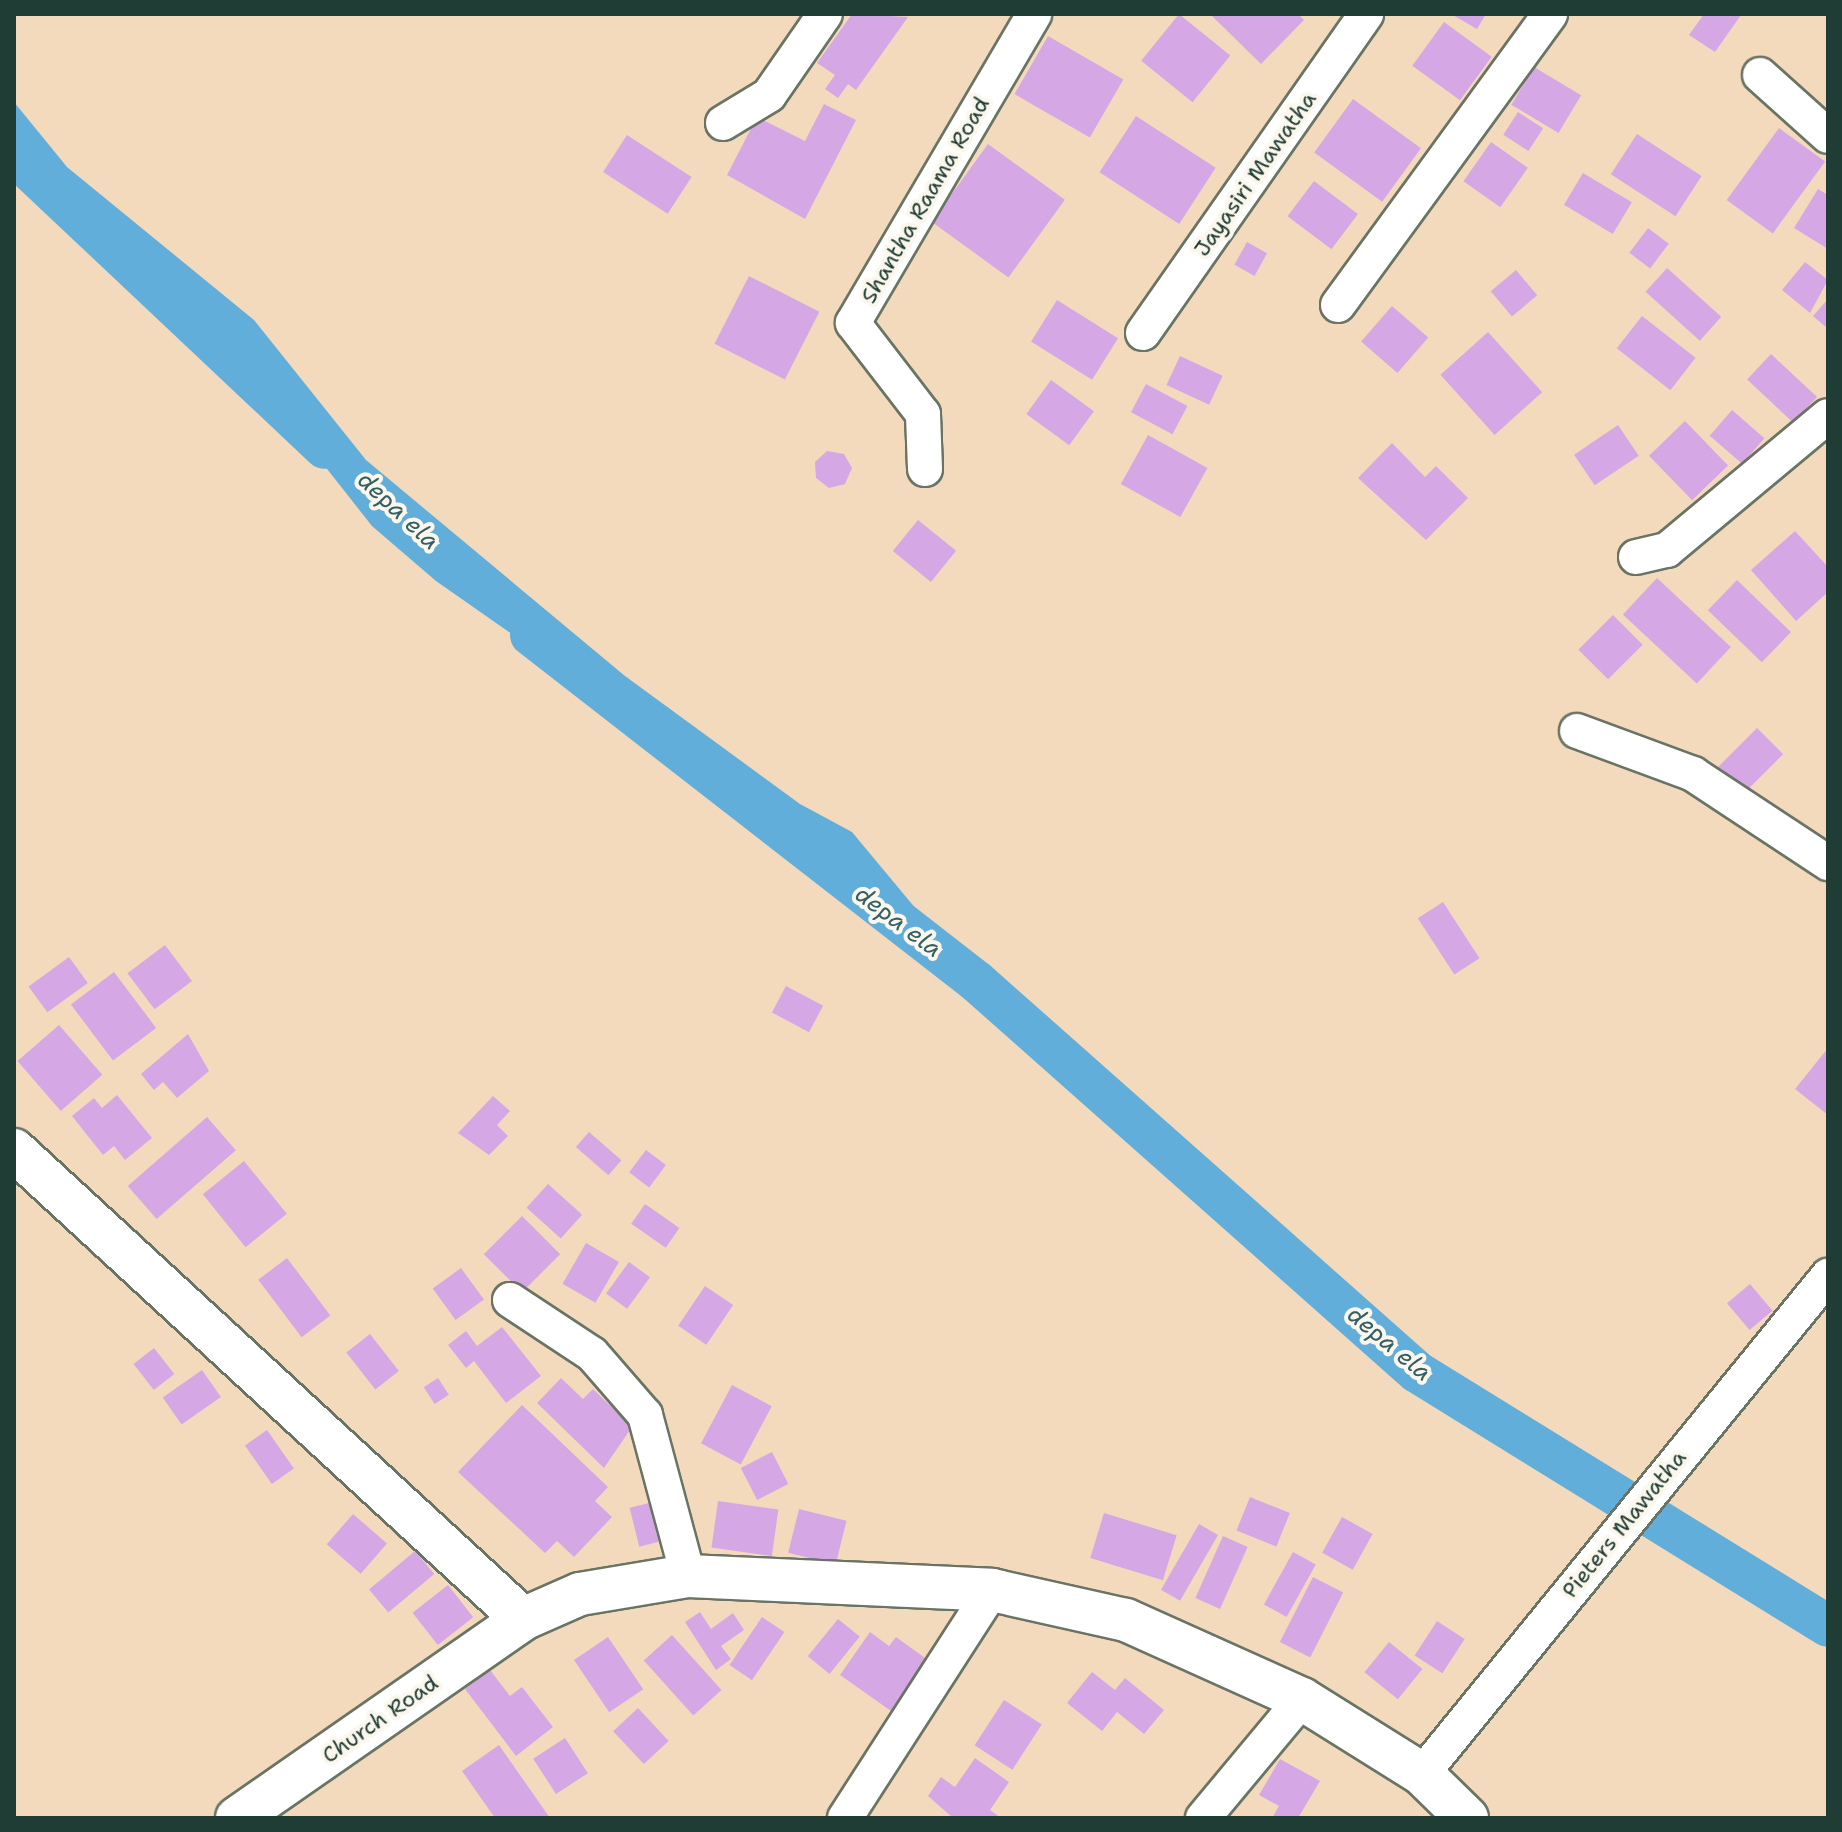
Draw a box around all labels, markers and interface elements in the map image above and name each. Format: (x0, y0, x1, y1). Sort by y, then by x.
street label: Jayasiri Mawatha (1188, 87, 1322, 261)
street label: Shantha Raama Road (855, 92, 995, 308)
water label: depa ela (351, 466, 445, 556)
water label: depa ela (849, 880, 947, 964)
water label: depa ela (1341, 1300, 1437, 1388)
street label: Pieters Mawatha (1556, 1445, 1692, 1603)
street label: Church Road (317, 1669, 443, 1769)

